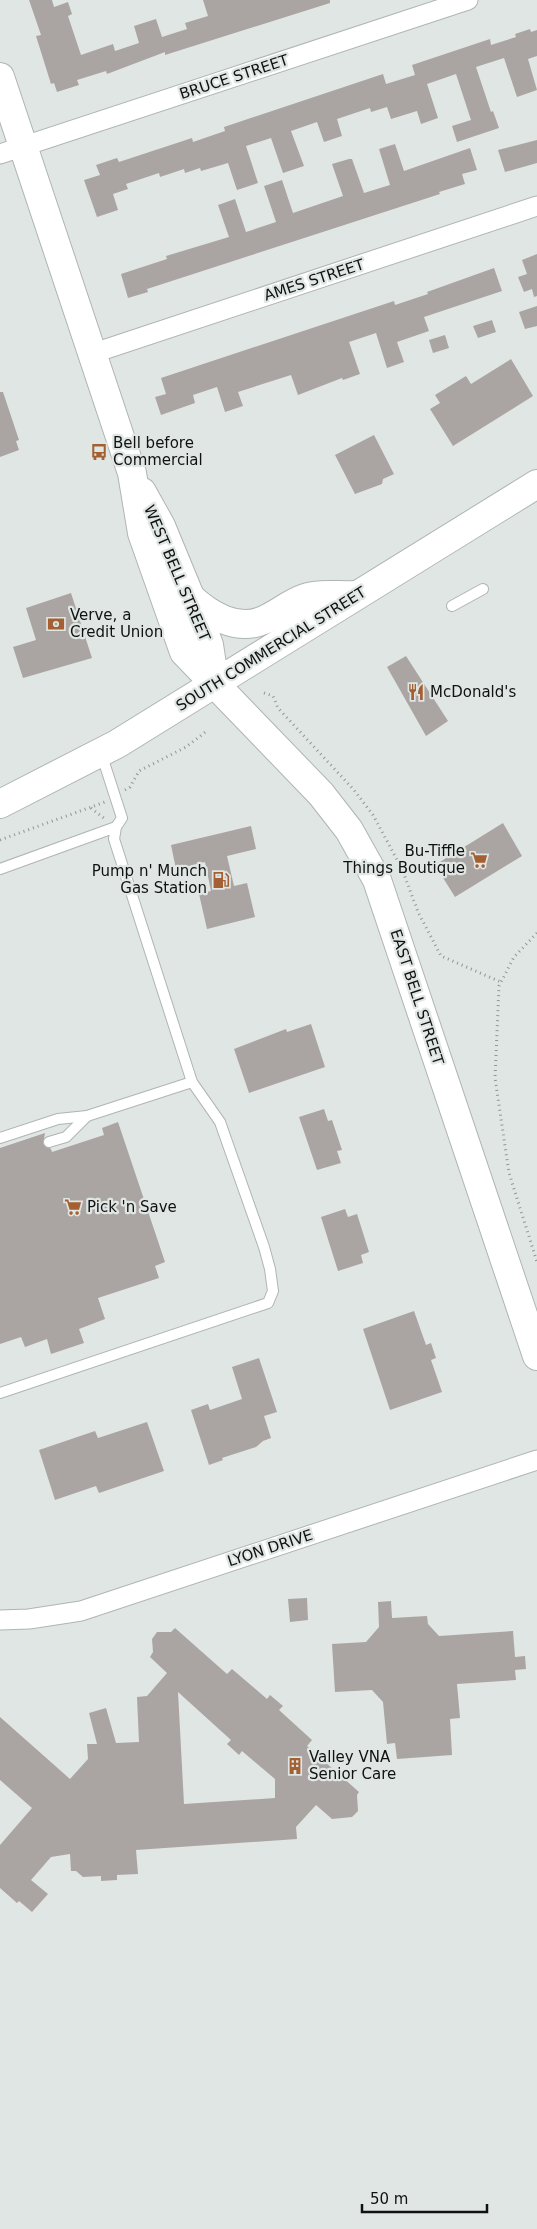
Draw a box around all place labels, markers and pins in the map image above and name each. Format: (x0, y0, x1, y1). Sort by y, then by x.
place label: Bell before Commercial (113, 434, 203, 469)
bus stop icon: Bell before Commercial (89, 442, 109, 462)
place label: Verve, a Credit Union (70, 606, 163, 641)
bank icon: Verve, a Credit Union (46, 614, 66, 634)
restaurant icon: McDonald's (406, 682, 426, 702)
place label: McDonald's (430, 683, 516, 701)
place label: Bu-Tiffle Things Boutique (342, 842, 465, 877)
supermarket icon: Bu-Tiffle Things Boutique (469, 850, 489, 870)
place label: Pump n' Munch Gas Station (92, 862, 207, 897)
fuel station icon: Pump n' Munch Gas Station (211, 870, 231, 890)
supermarket icon: Pick 'n Save (63, 1197, 83, 1217)
place label: Pick 'n Save (87, 1198, 177, 1216)
place label: Valley VNA Senior Care (309, 1748, 396, 1783)
building icon: Valley VNA Senior Care (285, 1756, 305, 1776)

